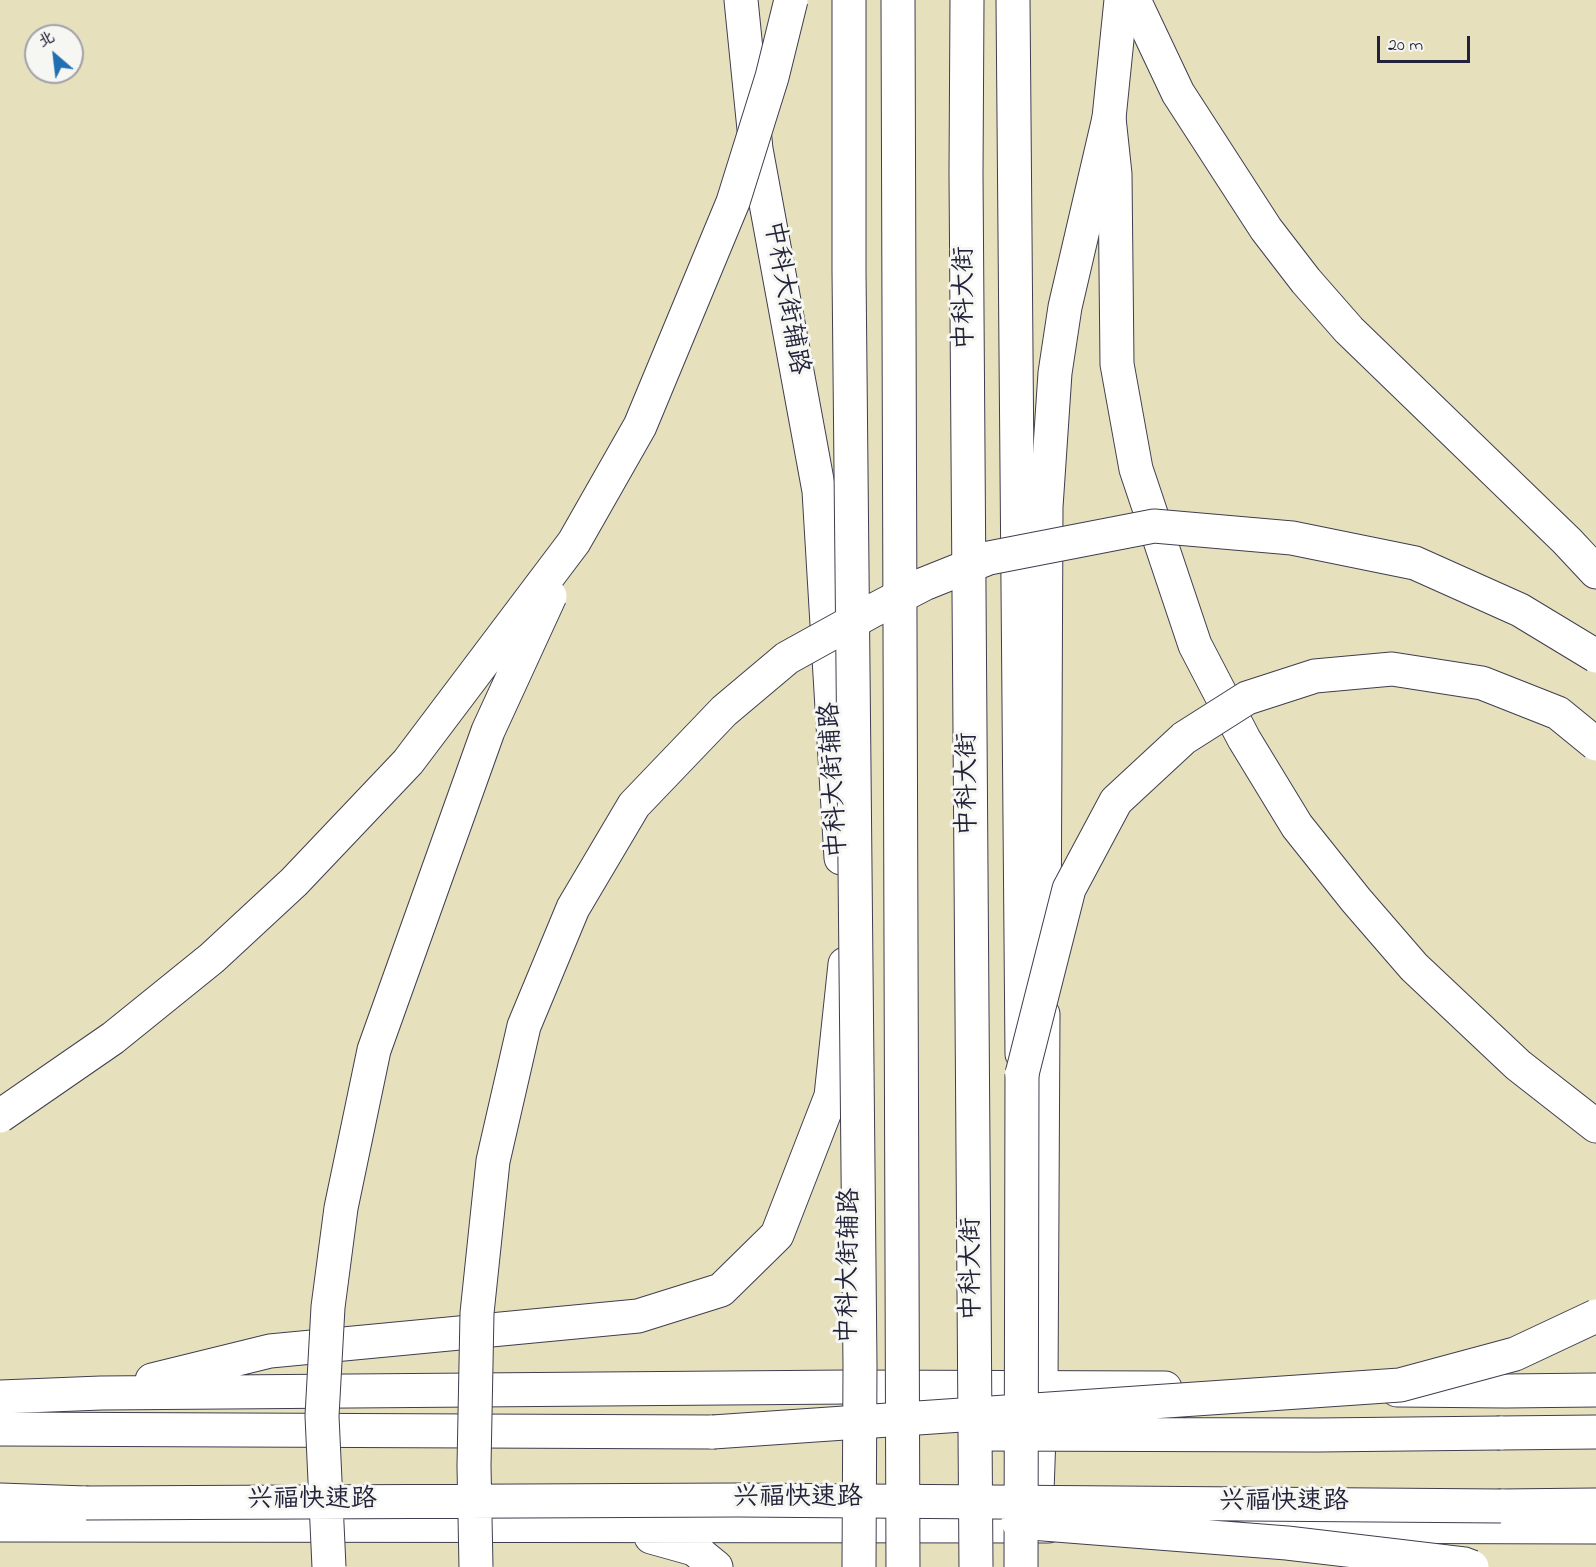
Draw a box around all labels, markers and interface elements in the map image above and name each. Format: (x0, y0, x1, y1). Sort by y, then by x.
north arrow (24, 24, 84, 84)
scale bar (1380, 24, 1473, 62)
text: 北 (34, 26, 59, 54)
text: 20 m (1388, 33, 1423, 59)
street label: 中科大街辅路 (755, 218, 813, 378)
street label: 中科大街 (951, 246, 983, 350)
street label: 中科大街辅路 (816, 701, 856, 859)
street label: 中科大街 (954, 732, 986, 836)
street label: 中科大街辅路 (834, 1188, 868, 1344)
street label: 中科大街 (958, 1217, 990, 1321)
street label: 兴福快速路 (733, 1484, 863, 1516)
street label: 兴福快速路 (247, 1486, 377, 1518)
street label: 兴福快速路 (1219, 1488, 1349, 1520)

